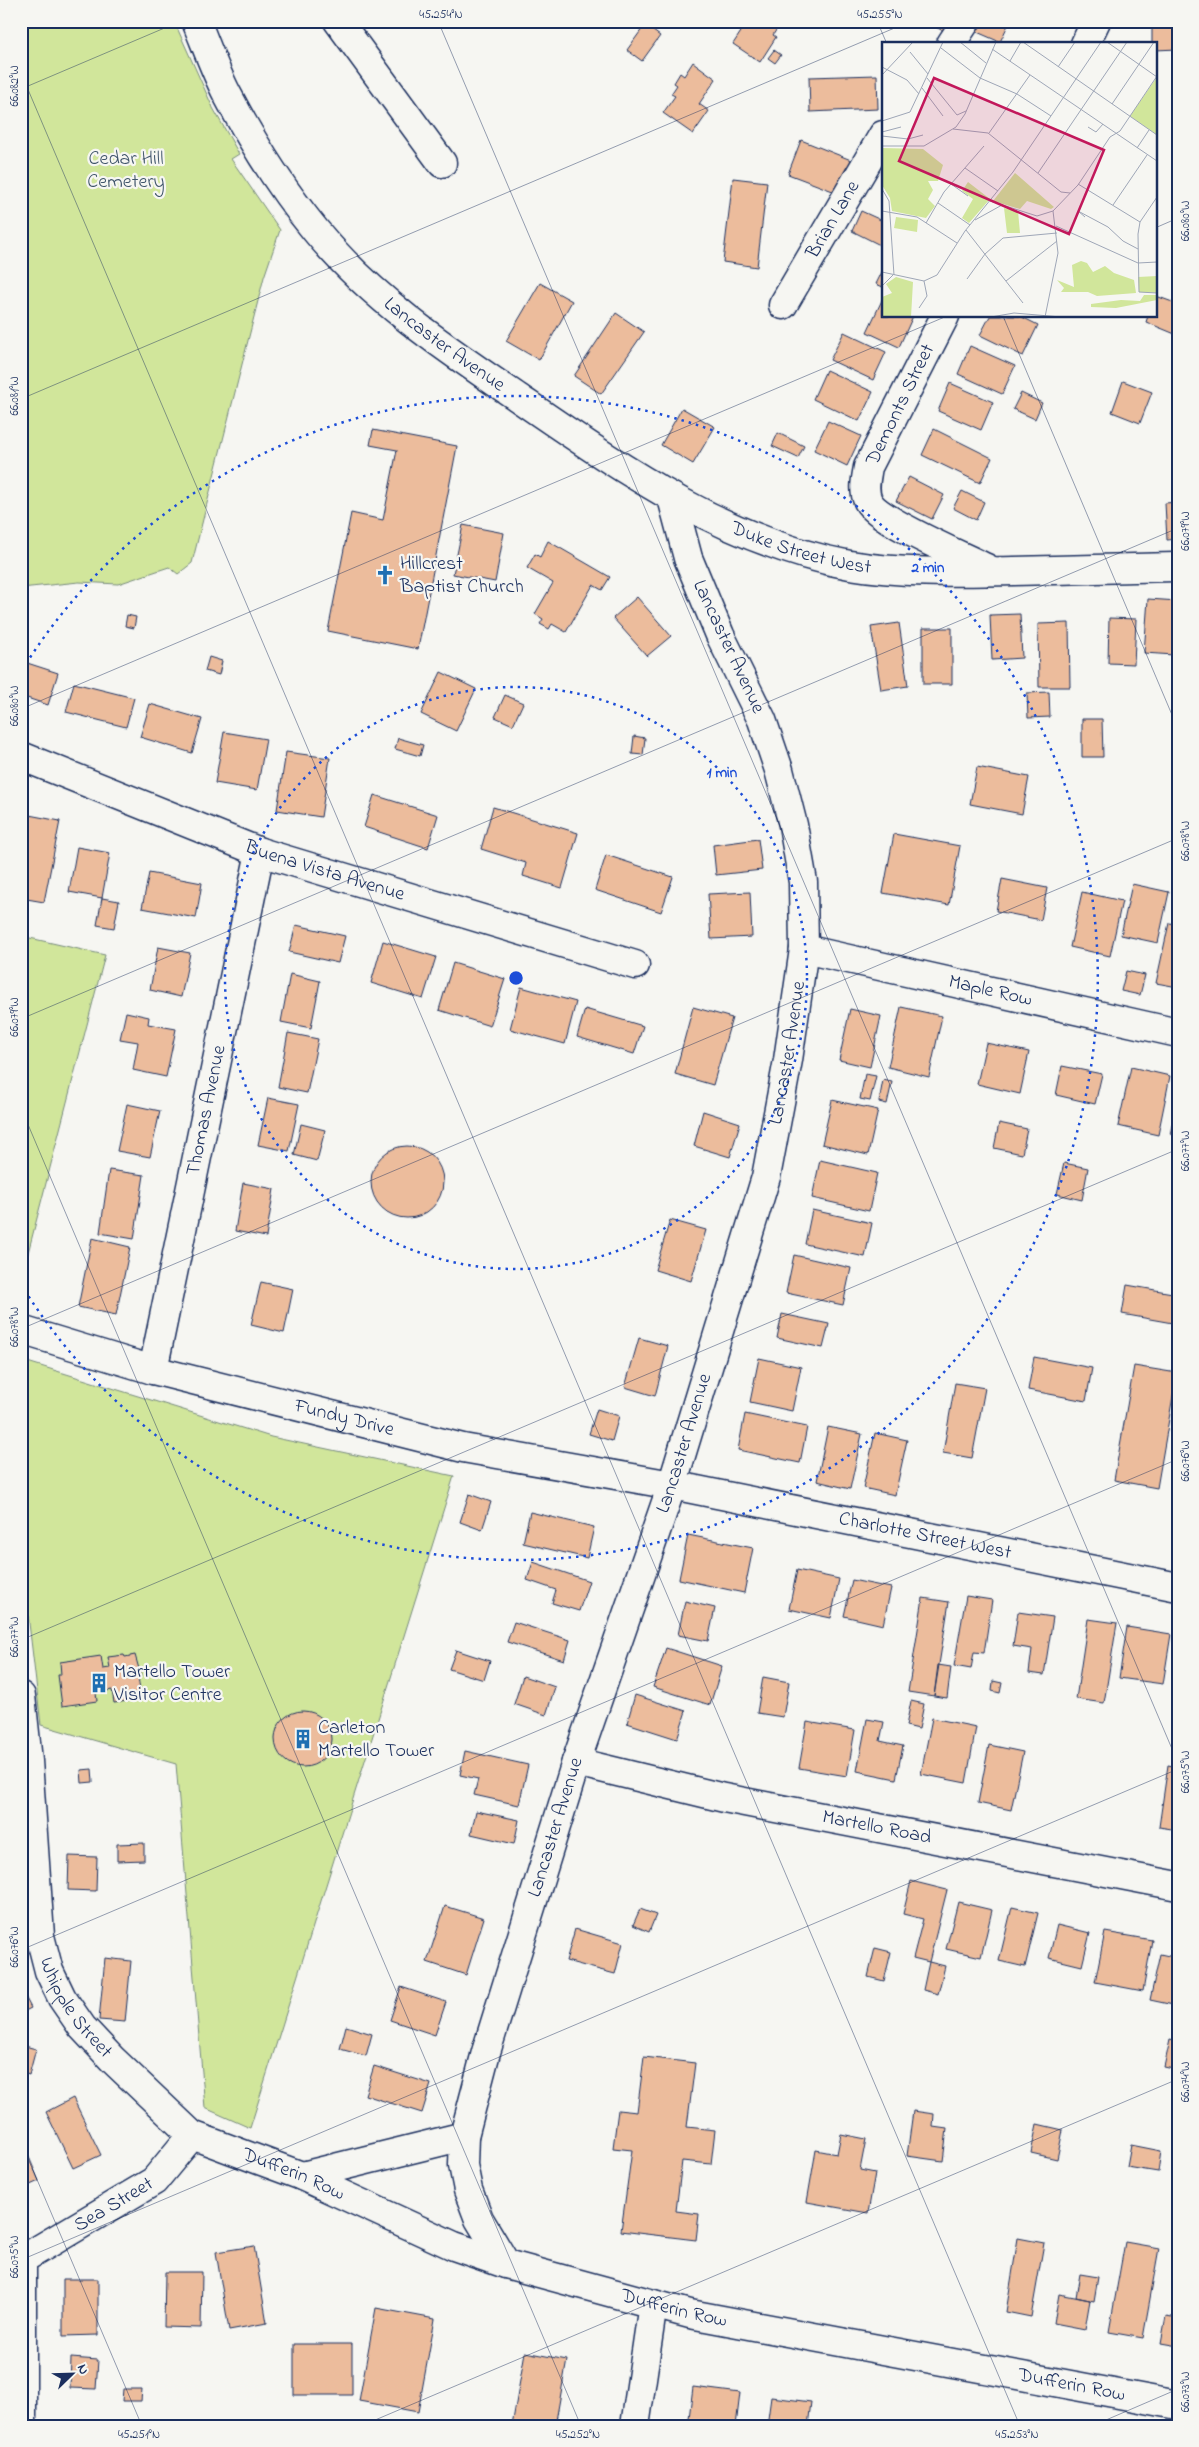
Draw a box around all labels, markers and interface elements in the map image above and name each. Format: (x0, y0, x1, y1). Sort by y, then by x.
text: 45.254°N (419, 6, 463, 24)
text: 45.255°N (857, 6, 903, 24)
inset map (882, 42, 1156, 318)
text: 66.082°W (6, 65, 24, 107)
park label: Cedar Hill Cemetery (87, 145, 165, 197)
street label: Brian Lane (798, 175, 868, 265)
text: 66.080°W (1177, 201, 1195, 241)
street label: Lancaster Avenue (377, 290, 511, 399)
street label: Demonts Street (859, 339, 943, 471)
text: 66.081°W (6, 376, 24, 416)
text: 66.079°W (1177, 511, 1195, 551)
street label: Duke Street West (725, 514, 873, 582)
place label: Hillcrest Baptist Church (399, 550, 524, 602)
text: 2 min (911, 557, 945, 579)
church icon: Hillcrest Baptist Church (374, 564, 396, 586)
street label: Lancaster Avenue (684, 575, 772, 719)
text: 66.080°W (6, 686, 24, 726)
text: 1 min (707, 762, 738, 784)
text: 66.078°W (1177, 821, 1195, 861)
street label: Buena Vista Avenue (239, 832, 408, 909)
street label: Maple Row (946, 967, 1035, 1014)
centre of rings (507, 969, 525, 987)
street label: Lancaster Avenue (762, 979, 814, 1127)
text: 66.079°W (6, 997, 24, 1037)
street label: Thomas Avenue (179, 1043, 234, 1178)
text: 66.077°W (1177, 1131, 1195, 1171)
text: 66.078°W (6, 1307, 24, 1347)
street label: Lancaster Avenue (649, 1370, 720, 1517)
street label: Fundy Drive (290, 1391, 397, 1445)
text: 66.076°W (1177, 1441, 1195, 1481)
street label: Charlotte Street West (836, 1504, 1014, 1568)
text: 66.077°W (6, 1617, 24, 1657)
place label: Martello Tower Visitor Centre (113, 1658, 231, 1710)
building icon: Martello Tower Visitor Centre (88, 1672, 110, 1694)
place label: Carleton Martello Tower (318, 1714, 435, 1766)
building icon: Carleton Martello Tower (292, 1728, 314, 1750)
text: 66.075°W (1177, 1751, 1195, 1793)
street label: Lancaster Avenue (520, 1754, 591, 1901)
street label: Martello Road (820, 1803, 934, 1852)
text: 66.076°W (6, 1927, 24, 1967)
street label: Whipple Street (32, 1954, 119, 2065)
text: 66.074°W (1177, 2062, 1195, 2102)
street label: Dufferin Row (237, 2140, 350, 2208)
street label: Sea Street (69, 2170, 159, 2240)
text: 66.075°W (6, 2236, 24, 2278)
street label: Dufferin Row (617, 2281, 730, 2335)
north arrow (48, 2350, 98, 2400)
text: N (71, 2361, 94, 2378)
street label: Dufferin Row (1015, 2361, 1128, 2409)
text: 66.073°W (1177, 2372, 1195, 2412)
text: 45.251°N (118, 2426, 160, 2444)
text: 45.252°N (556, 2426, 600, 2444)
text: 45.253°N (995, 2426, 1039, 2444)

